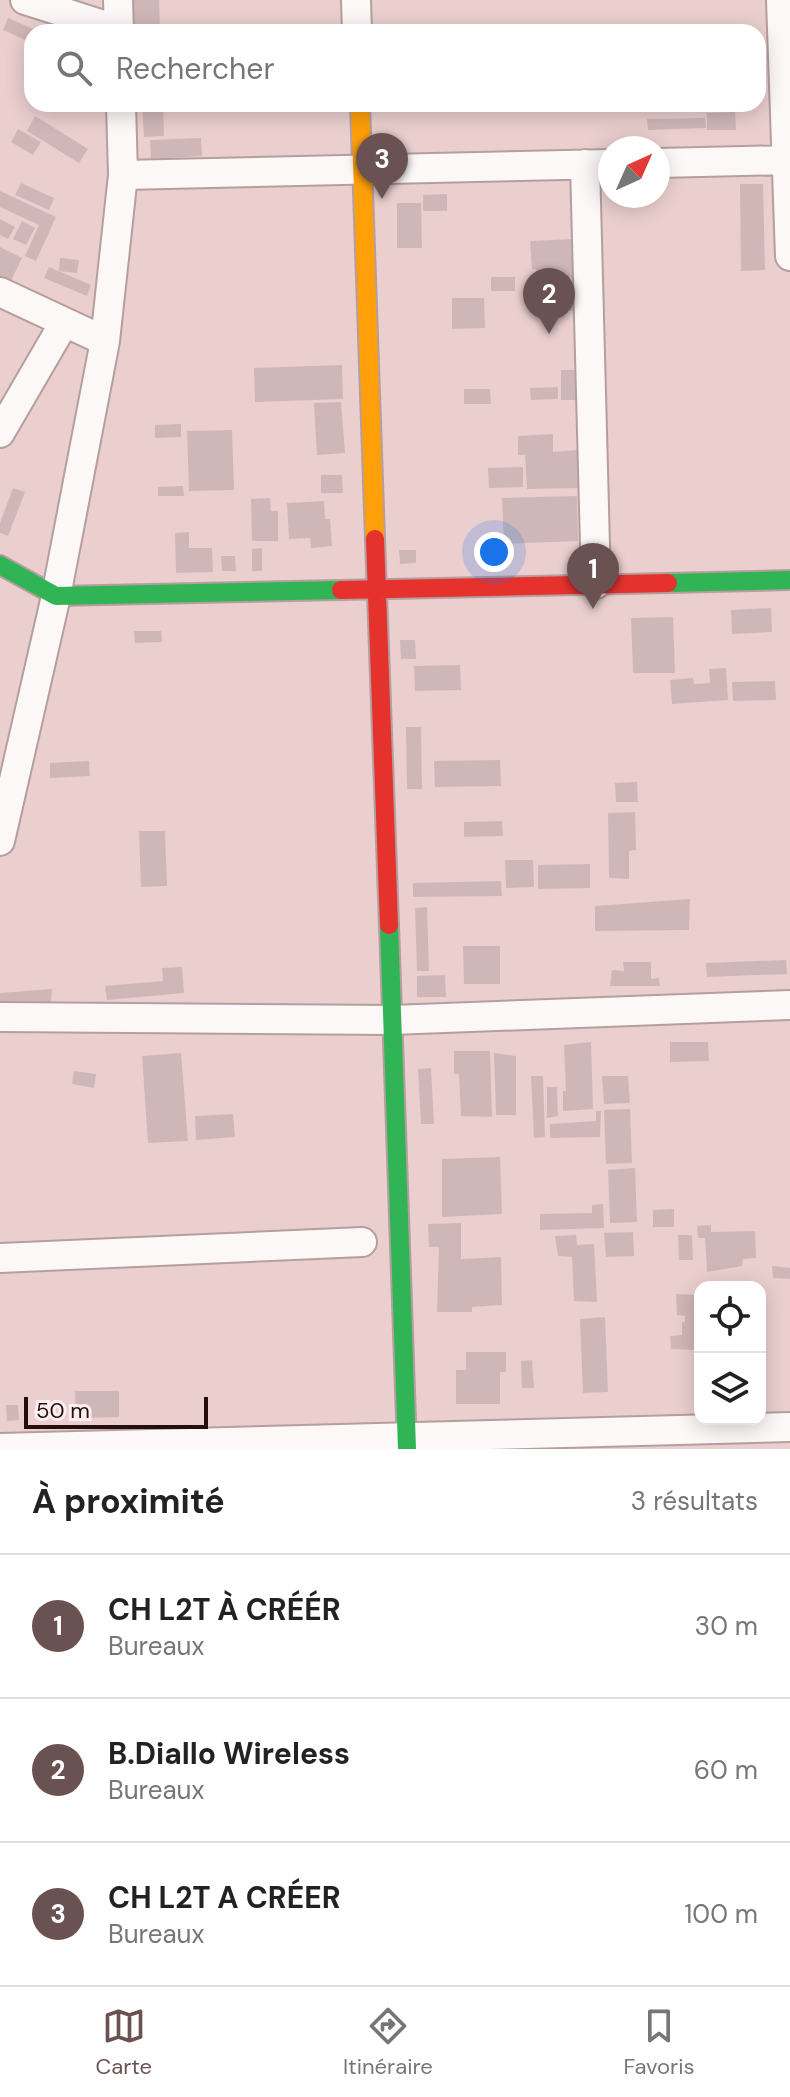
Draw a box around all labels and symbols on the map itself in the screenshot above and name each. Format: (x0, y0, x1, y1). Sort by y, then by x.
pin: 3 (356, 133, 408, 199)
north arrow (598, 136, 670, 208)
pin: 2 (523, 268, 575, 334)
your location (474, 532, 514, 572)
pin: 1 (567, 543, 619, 609)
scale bar (24, 1393, 208, 1429)

